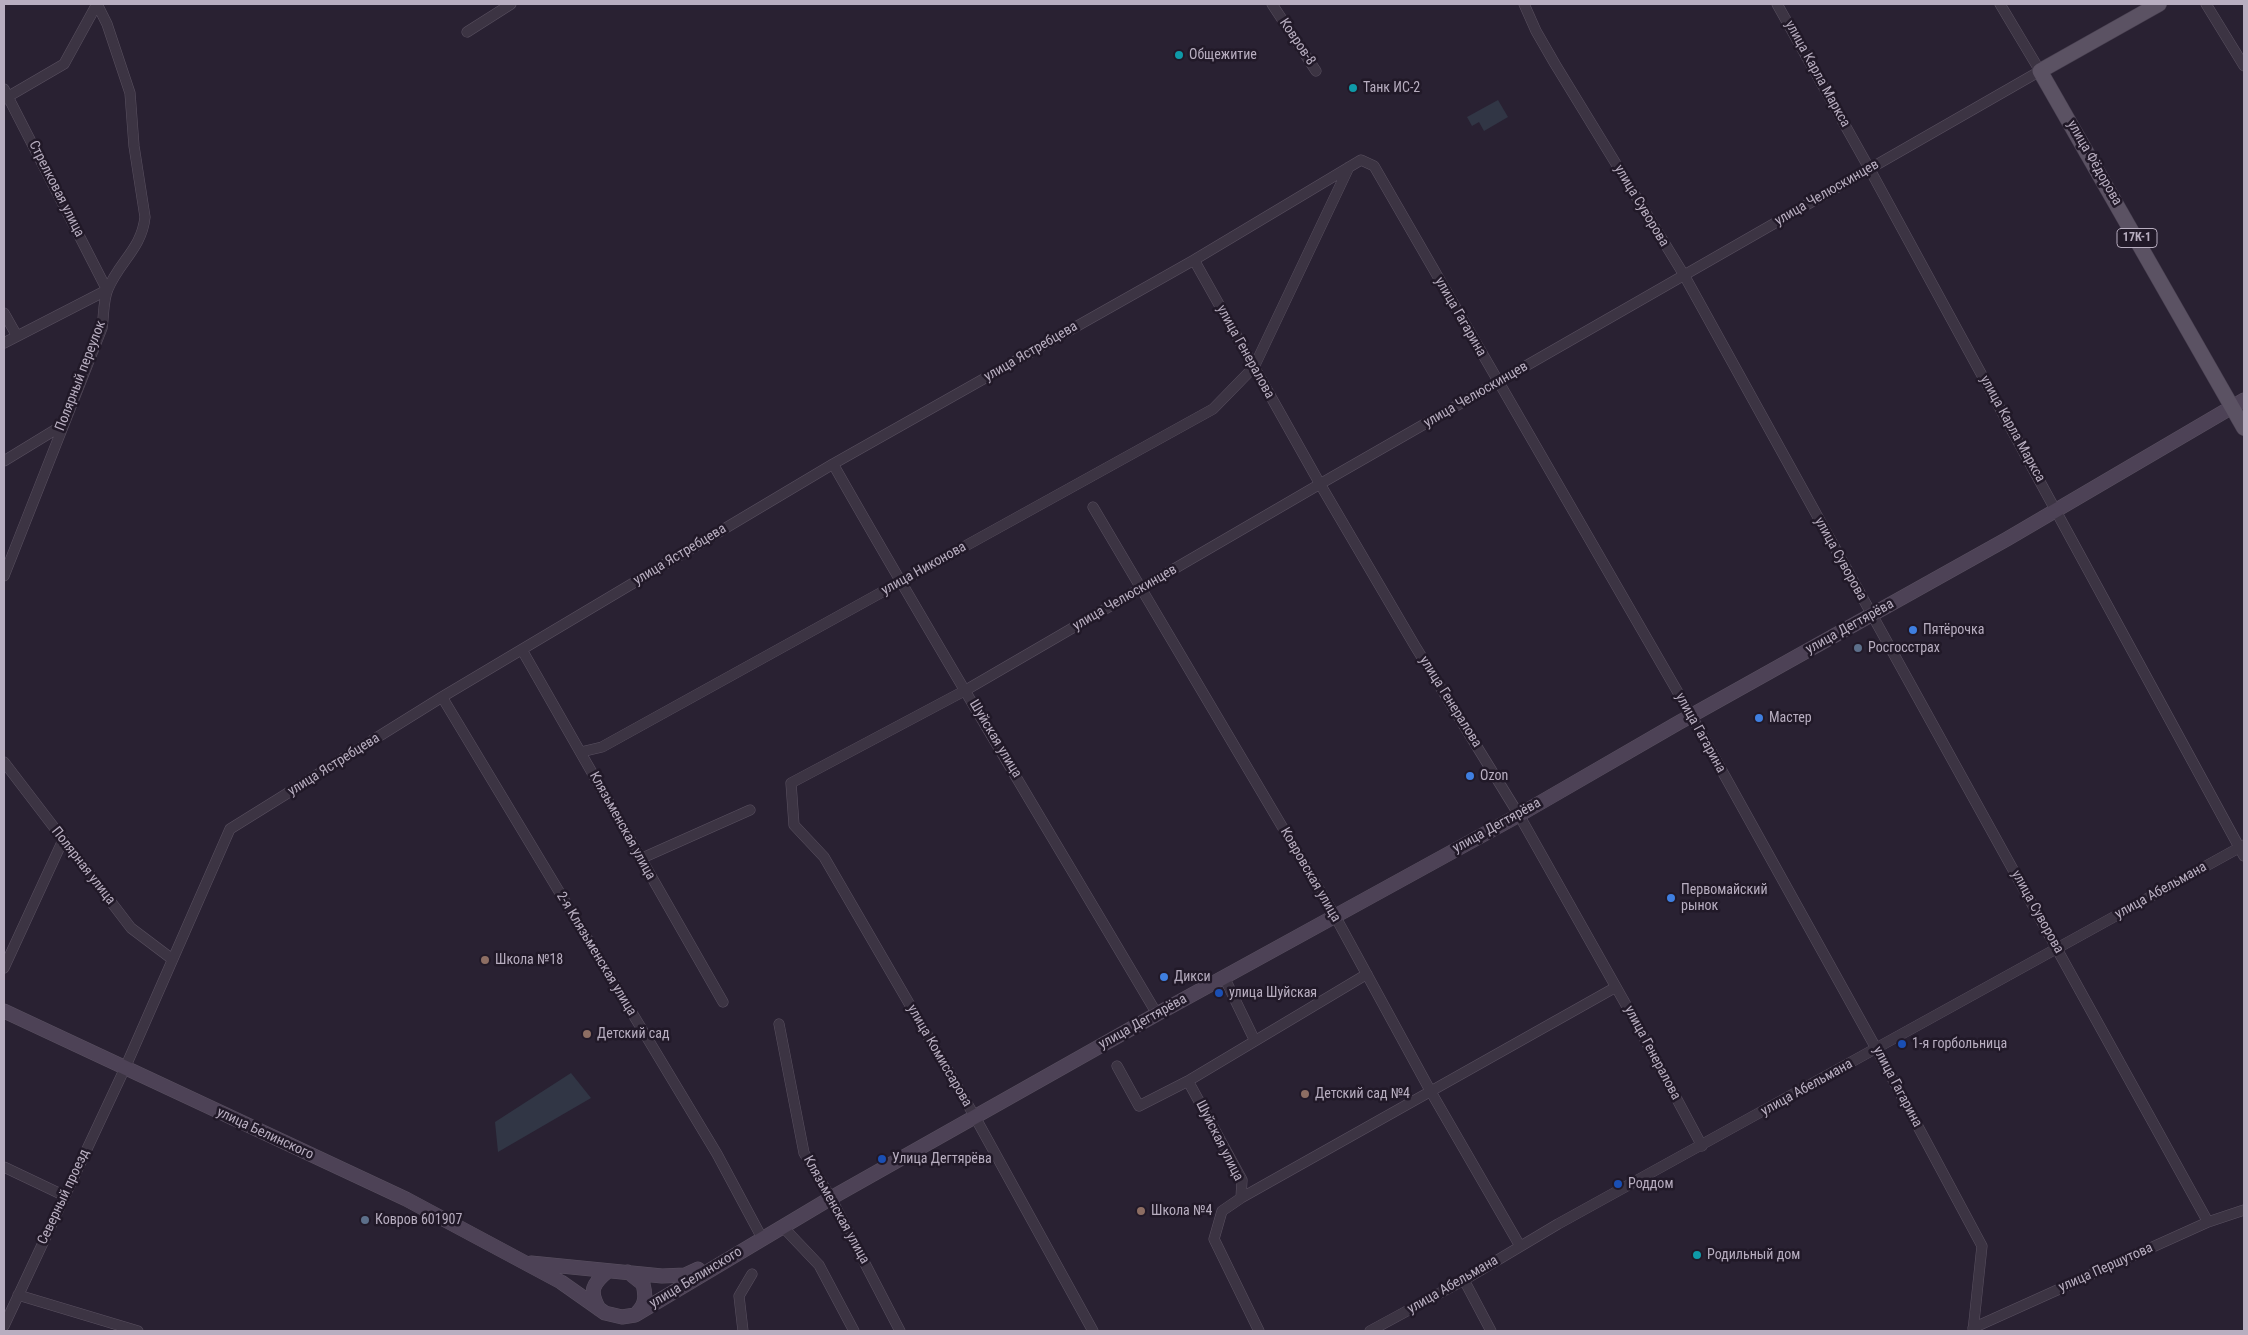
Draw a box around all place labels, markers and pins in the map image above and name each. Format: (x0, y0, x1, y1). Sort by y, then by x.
place label: Общежитие (1189, 47, 1257, 63)
marker: Общежитие (1173, 49, 1185, 61)
place label: Танк ИС-2 (1363, 80, 1420, 96)
marker: Танк ИС-2 (1347, 82, 1359, 94)
place label: Пятёрочка (1923, 622, 1984, 638)
marker: Пятёрочка (1907, 624, 1919, 636)
place label: Росгосстрах (1868, 640, 1940, 656)
marker: Росгосстрах (1852, 642, 1864, 654)
place label: Мастер (1769, 710, 1812, 726)
marker: Мастер (1753, 712, 1765, 724)
place label: Ozon (1480, 768, 1508, 784)
marker: Ozon (1464, 770, 1476, 782)
place label: Первомайский рынок (1681, 882, 1768, 914)
marker: Первомайский рынок (1665, 892, 1677, 904)
place label: Школа №18 (495, 952, 563, 968)
marker: Школа №18 (479, 954, 491, 966)
place label: Дикси (1174, 969, 1211, 985)
marker: Дикси (1158, 971, 1170, 983)
place label: улица Шуйская (1229, 985, 1317, 1001)
marker: улица Шуйская (1213, 987, 1225, 999)
place label: Детский сад (597, 1026, 669, 1042)
marker: Детский сад (581, 1028, 593, 1040)
place label: 1-я горбольница (1912, 1036, 2007, 1052)
marker: 1-я горбольница (1896, 1038, 1908, 1050)
place label: Детский сад №4 (1315, 1086, 1410, 1102)
marker: Детский сад №4 (1299, 1088, 1311, 1100)
place label: Улица Дегтярёва (892, 1151, 992, 1167)
marker: Улица Дегтярёва (876, 1153, 888, 1165)
place label: Роддом (1628, 1176, 1673, 1192)
marker: Роддом (1612, 1178, 1624, 1190)
place label: Школа №4 (1151, 1203, 1212, 1219)
marker: Школа №4 (1135, 1205, 1147, 1217)
place label: Ковров 601907 (375, 1212, 462, 1228)
marker: Ковров 601907 (359, 1214, 371, 1226)
place label: Родильный дом (1707, 1247, 1800, 1263)
marker: Родильный дом (1691, 1249, 1703, 1261)

